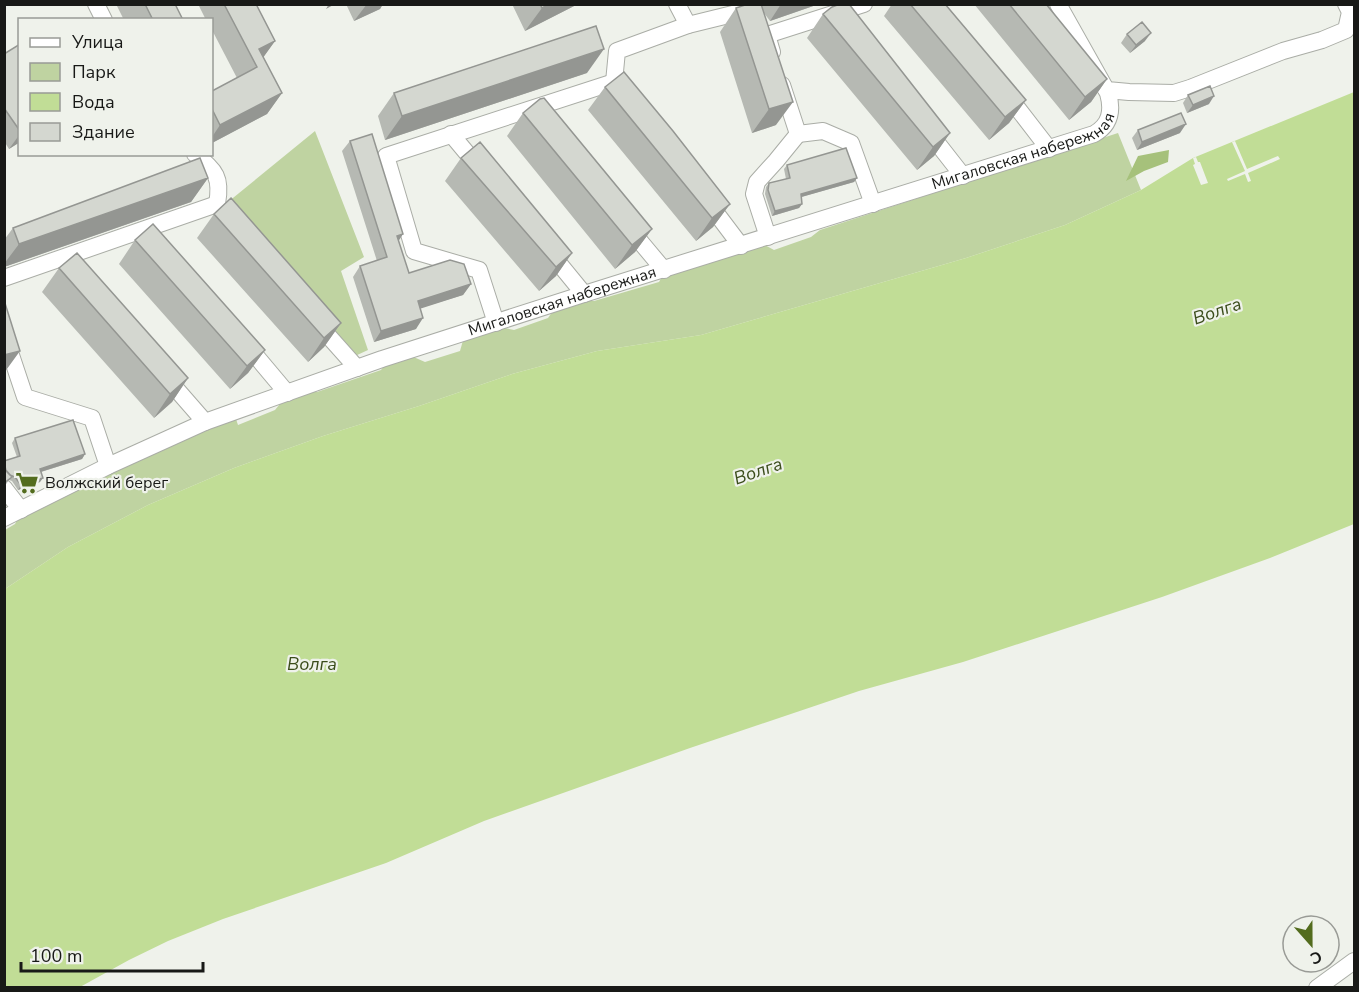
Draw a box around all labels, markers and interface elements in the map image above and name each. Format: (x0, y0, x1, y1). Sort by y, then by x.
legend (18, 18, 213, 156)
text: Улица (71, 30, 123, 54)
text: Парк (72, 60, 116, 84)
text: Вода (72, 90, 115, 114)
street label: Мигаловская набережная (929, 110, 1120, 195)
text: Здание (72, 120, 135, 144)
street label: Мигаловская набережная (465, 261, 659, 342)
water label: Волга (1189, 292, 1245, 330)
water label: Волга (730, 452, 786, 490)
supermarket icon: Волжский берег (14, 470, 40, 496)
place label: Волжский берег (45, 472, 168, 494)
water label: Волга (287, 652, 337, 676)
north arrow (1281, 914, 1341, 974)
scale bar (21, 935, 202, 973)
text: 100 m (30, 944, 82, 968)
text: С (1307, 945, 1325, 969)

